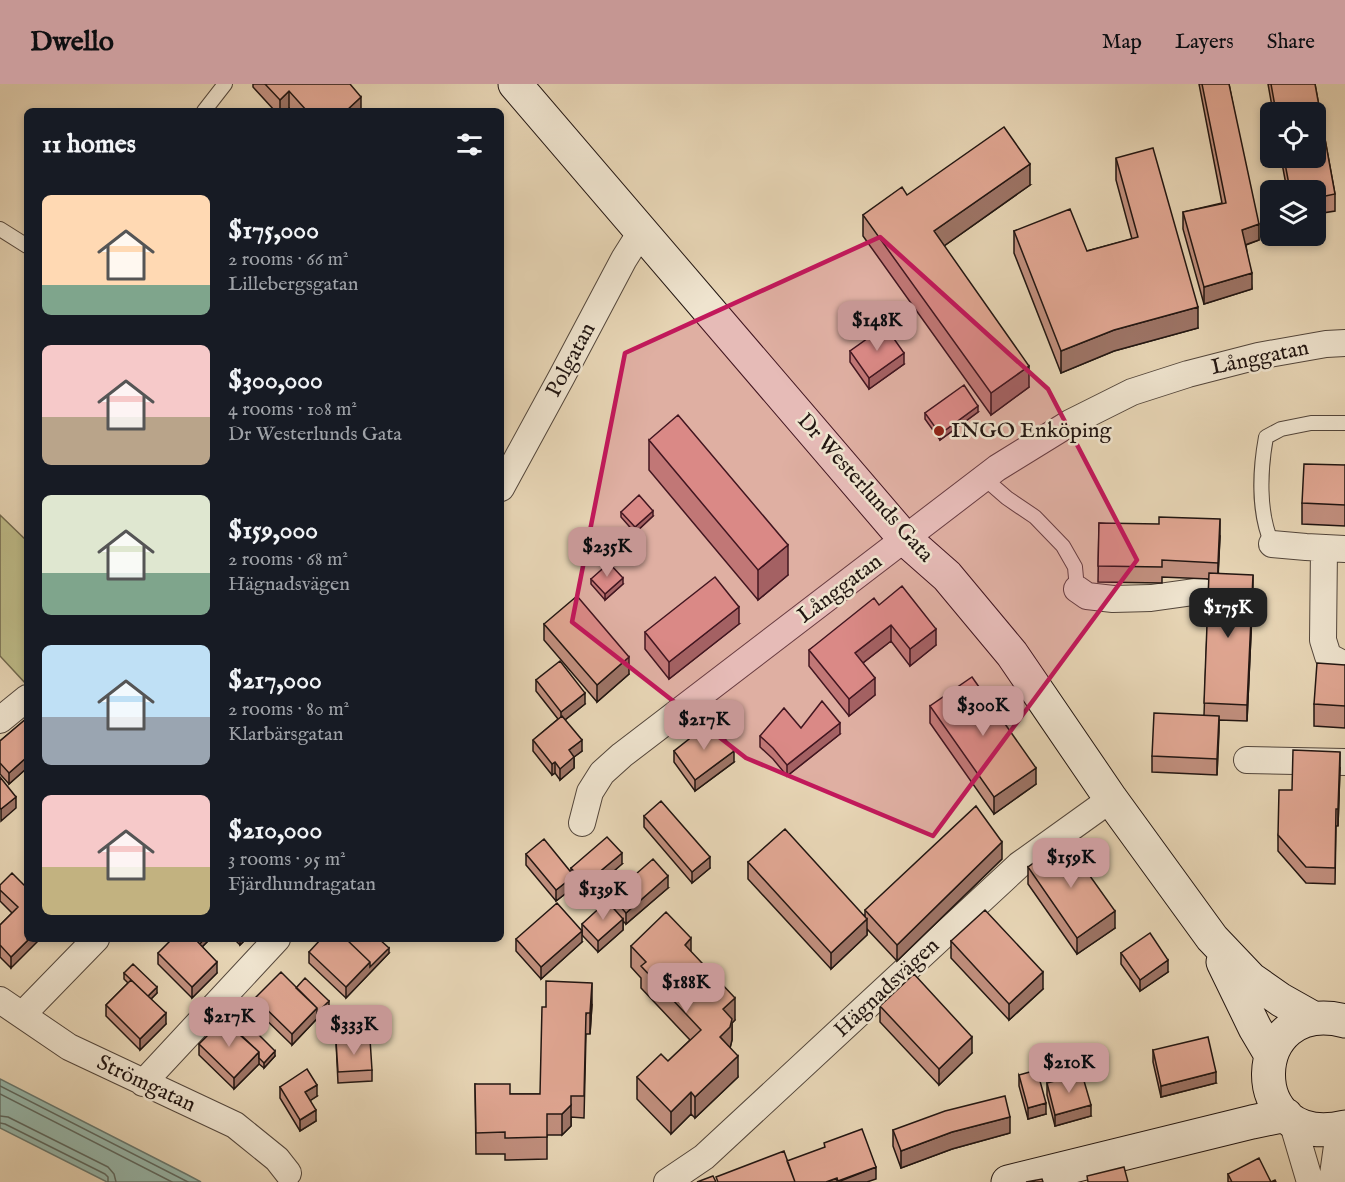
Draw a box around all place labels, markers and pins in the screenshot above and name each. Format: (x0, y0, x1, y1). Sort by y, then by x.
pin: $148K (835, 301, 919, 352)
place label: INGO Enköping (951, 417, 1113, 445)
marker: INGO Enköping (932, 424, 946, 438)
pin: $235K (565, 527, 649, 578)
pin: $175K (1186, 588, 1270, 639)
pin: $300K (941, 686, 1025, 737)
pin: $217K (662, 700, 746, 751)
pin: $159K (1029, 838, 1113, 889)
pin: $139K (561, 870, 645, 921)
pin: $188K (644, 963, 728, 1014)
pin: $217K (187, 997, 271, 1048)
pin: $333K (312, 1005, 396, 1056)
pin: $210K (1027, 1043, 1111, 1094)

